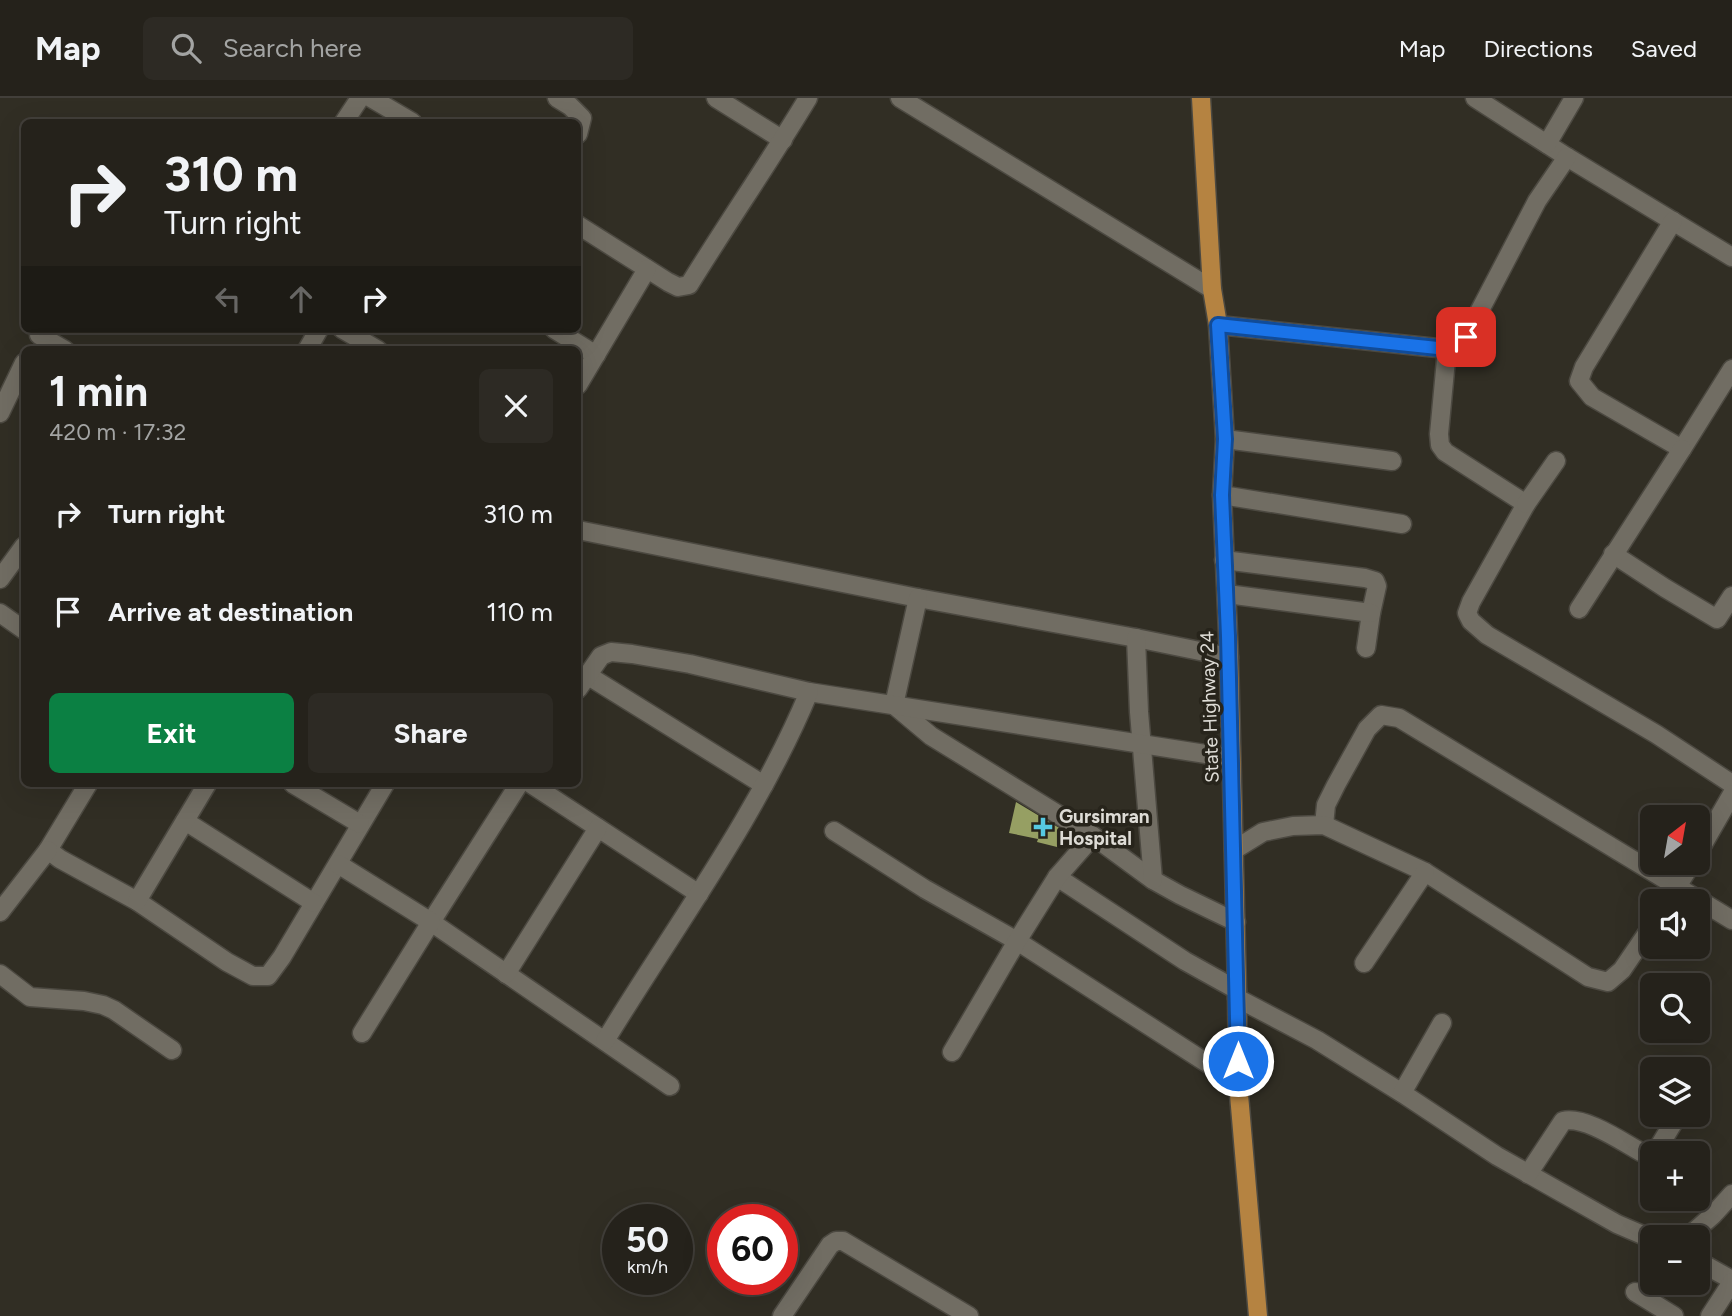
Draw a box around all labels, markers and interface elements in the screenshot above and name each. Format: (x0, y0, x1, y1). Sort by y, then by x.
search box (143, 17, 633, 80)
text: Map (35, 29, 101, 68)
icon: search (167, 29, 205, 67)
text: Search here (223, 32, 362, 64)
text: Map (1399, 34, 1445, 63)
text: Directions (1483, 34, 1593, 63)
text: Saved (1631, 34, 1697, 63)
text: 310 m (164, 144, 298, 203)
icon: right (49, 147, 140, 238)
text: Turn right (164, 204, 302, 242)
icon: left (209, 280, 247, 318)
icon: ahead (282, 280, 320, 318)
icon: right (355, 280, 393, 318)
pin (1436, 307, 1496, 367)
icon: arrive (1447, 318, 1485, 356)
text: 1 min (49, 366, 148, 417)
button: close (479, 369, 553, 443)
text: 420 m · 17:32 (49, 418, 186, 446)
icon: right (49, 495, 87, 533)
text: Turn right (108, 498, 225, 530)
text: 310 m (483, 498, 553, 530)
icon: arrive (49, 593, 87, 631)
text: Arrive at destination (108, 596, 353, 628)
text: 110 m (486, 596, 553, 628)
street label: State Highway 24 (1195, 630, 1224, 783)
button: Exit (49, 693, 294, 773)
button: Share (308, 693, 553, 773)
place label: Gursimran Hospital (1059, 805, 1150, 850)
north arrow (1640, 805, 1710, 875)
map controls (1640, 805, 1710, 1295)
marker: Gursimran Hospital (1033, 817, 1053, 837)
button: sound (1640, 889, 1710, 959)
button: search (1640, 973, 1710, 1043)
position arrow (1201, 1024, 1275, 1098)
button: layers (1640, 1057, 1710, 1127)
button: + (1640, 1141, 1710, 1211)
speed limit sign: 60 (707, 1204, 798, 1295)
text: 50 (626, 1219, 669, 1261)
button: − (1640, 1225, 1710, 1295)
text: km/h (627, 1256, 668, 1278)

